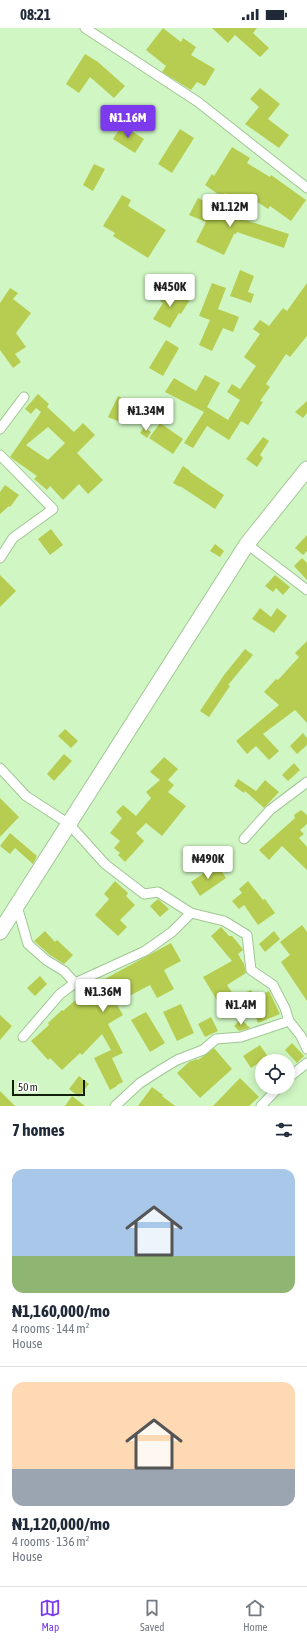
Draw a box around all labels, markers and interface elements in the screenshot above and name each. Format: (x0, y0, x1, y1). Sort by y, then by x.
text: 08:21 (20, 6, 51, 23)
pin: ₦1.16M (95, 105, 161, 139)
text: ₦1.16M (109, 110, 147, 125)
pin: ₦1.12M (197, 194, 263, 228)
text: ₦1.12M (211, 199, 249, 214)
pin: ₦450K (142, 274, 198, 308)
text: ₦450K (154, 279, 186, 294)
pin: ₦1.34M (113, 398, 179, 432)
text: ₦1.34M (127, 403, 165, 418)
pin: ₦490K (180, 846, 236, 880)
text: ₦490K (192, 851, 224, 866)
pin: ₦1.36M (70, 979, 136, 1013)
text: ₦1.36M (84, 984, 122, 999)
pin: ₦1.4M (213, 992, 269, 1026)
text: ₦1.4M (226, 997, 256, 1012)
map controls (255, 1054, 295, 1094)
button: locate (255, 1054, 295, 1094)
scale bar (12, 1078, 85, 1097)
text: 50 m (18, 1081, 38, 1093)
icon: filters (273, 1119, 295, 1141)
text: 7 homes (12, 1120, 65, 1140)
icon: home (118, 1195, 190, 1267)
text: ₦1,160,000/mo (12, 1301, 110, 1321)
text: 4 rooms · 144 m² (12, 1321, 89, 1336)
text: House (12, 1336, 42, 1351)
icon: home (118, 1408, 190, 1480)
text: ₦1,120,000/mo (12, 1514, 110, 1534)
text: 4 rooms · 136 m² (12, 1534, 89, 1549)
text: House (12, 1549, 42, 1564)
tab: Map (39, 1597, 61, 1633)
tab: Saved (140, 1597, 164, 1633)
tab: Home (243, 1597, 268, 1633)

